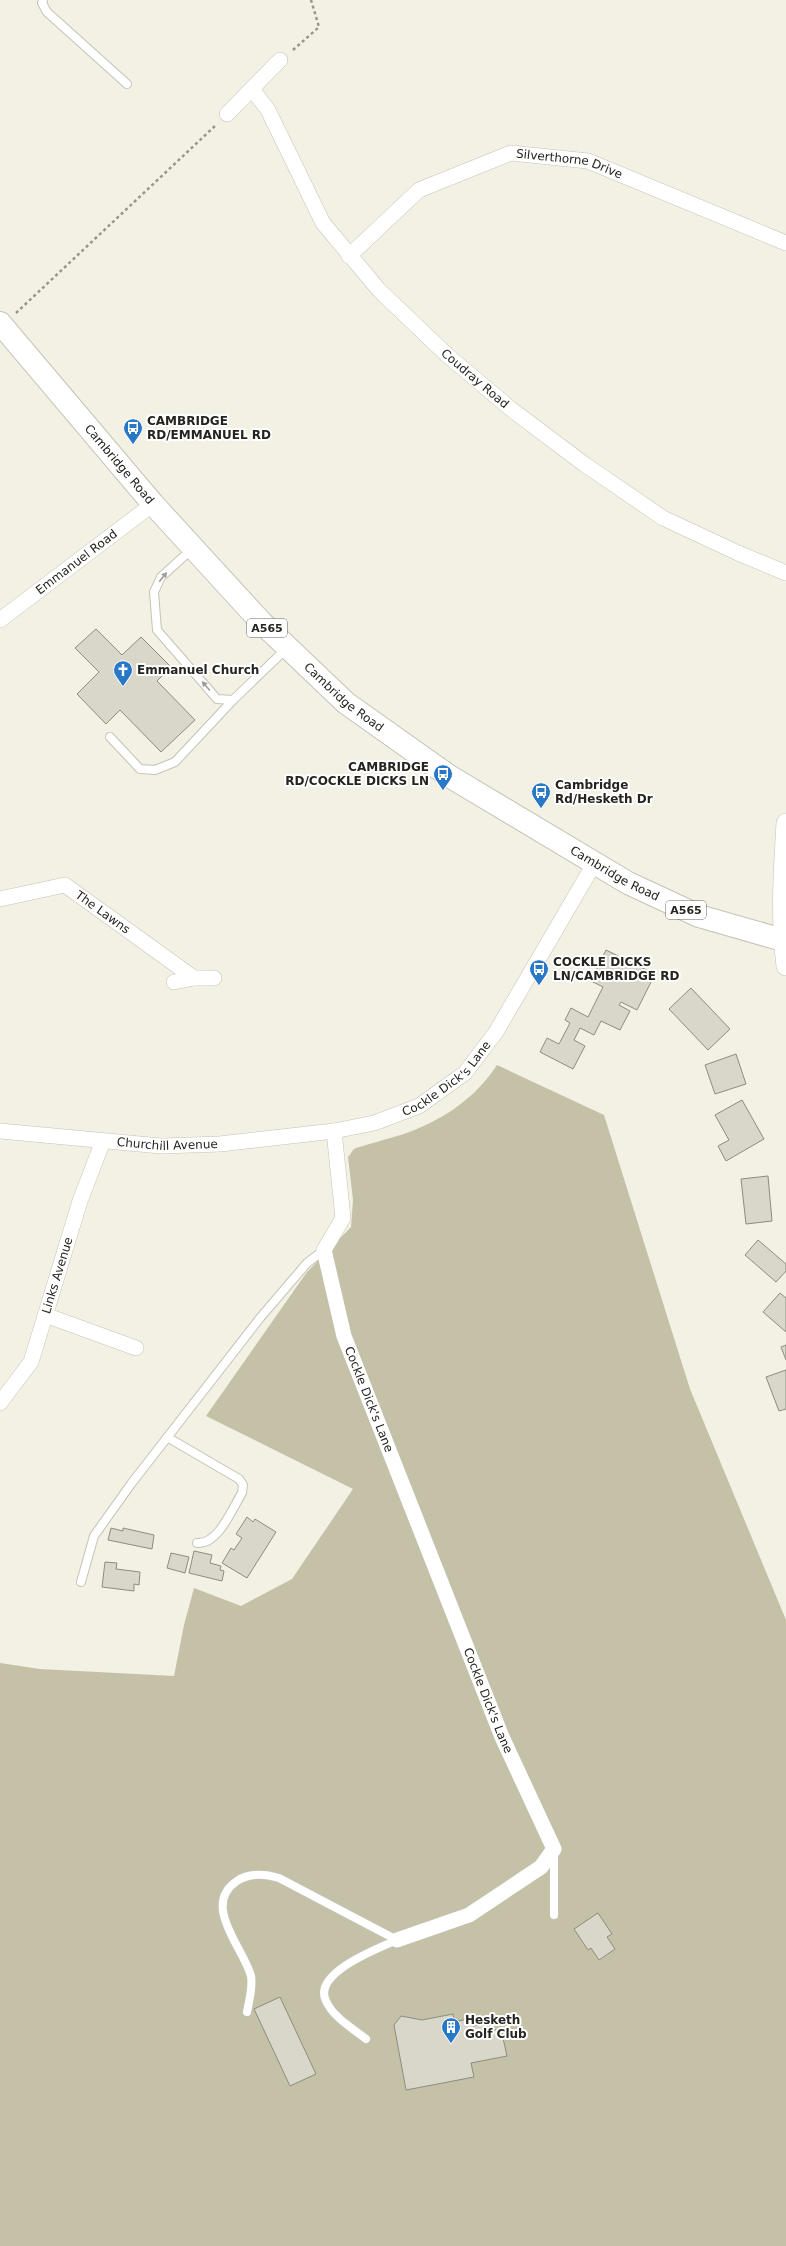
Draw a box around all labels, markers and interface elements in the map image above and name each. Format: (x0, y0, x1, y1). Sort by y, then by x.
street label: Silverthorne Drive (515, 147, 625, 182)
street label: Coudray Road (438, 346, 512, 411)
place label: CAMBRIDGE RD/EMMANUEL RD (147, 414, 271, 442)
bus stop icon: CAMBRIDGE RD/EMMANUEL RD (122, 417, 144, 445)
street label: Cambridge Road (82, 422, 157, 507)
street label: Emmanuel Road (33, 527, 120, 597)
one-way arrow (158, 571, 167, 582)
road number: A565 (247, 619, 287, 637)
church icon: Emmanuel Church (112, 659, 134, 687)
street label: Cambridge Road (301, 660, 386, 735)
place label: Emmanuel Church (137, 663, 259, 677)
one-way arrow (201, 680, 210, 691)
place label: CAMBRIDGE RD/COCKLE DICKS LN (285, 760, 429, 788)
bus stop icon: CAMBRIDGE RD/COCKLE DICKS LN (432, 763, 454, 791)
place label: Cambridge Rd/Hesketh Dr (555, 778, 653, 806)
bus stop icon: Cambridge Rd/Hesketh Dr (530, 781, 552, 809)
street label: Cambridge Road (568, 843, 662, 904)
street label: The Lawns (72, 887, 133, 937)
road number: A565 (666, 901, 706, 919)
place label: COCKLE DICKS LN/CAMBRIDGE RD (553, 955, 679, 983)
bus stop icon: COCKLE DICKS LN/CAMBRIDGE RD (528, 958, 550, 986)
street label: Cockle Dick's Lane (400, 1038, 494, 1119)
street label: Churchill Avenue (116, 1135, 218, 1153)
street label: Links Avenue (39, 1235, 76, 1315)
street label: Cockle Dick's Lane (342, 1344, 396, 1454)
street label: Cockle Dick's Lane (461, 1646, 516, 1756)
place label: Hesketh Golf Club (465, 2013, 527, 2041)
building icon: Hesketh Golf Club (440, 2016, 462, 2044)

